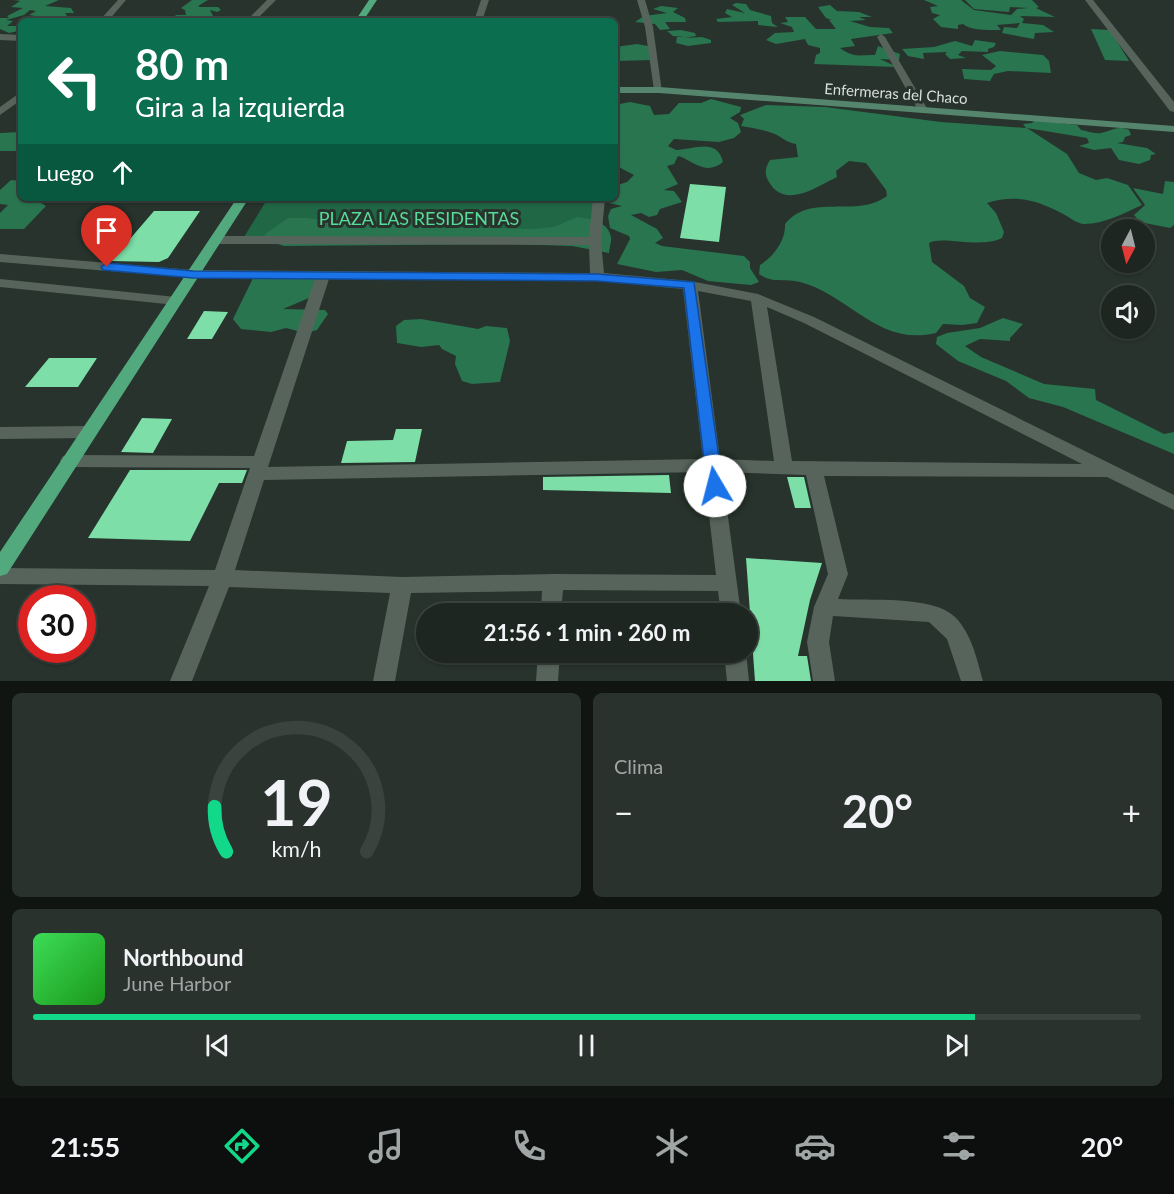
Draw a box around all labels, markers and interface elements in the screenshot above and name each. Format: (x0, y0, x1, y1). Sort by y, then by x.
text: 80 m (135, 39, 229, 89)
icon: left (36, 42, 114, 120)
street label: Enfermeras del Chaco (824, 79, 968, 107)
text: Gira a la izquierda (135, 90, 345, 123)
icon: ahead (106, 156, 139, 189)
text: Luego (36, 159, 94, 186)
pin (81, 205, 132, 267)
park label: PLAZA LAS RESIDENTAS (319, 207, 519, 229)
icon: arrive (90, 214, 123, 247)
north arrow (1101, 219, 1155, 273)
map controls (1101, 219, 1155, 339)
button: sound (1101, 285, 1155, 339)
position arrow (683, 454, 747, 518)
speed limit sign: 30 (18, 585, 96, 663)
text: 21:56 · 1 min · 260 m (484, 619, 690, 646)
text: Clima (614, 754, 663, 778)
text: 19 (260, 764, 333, 839)
text: 20° (842, 784, 913, 838)
text: − (614, 792, 633, 832)
text: + (1122, 792, 1141, 832)
text: km/h (271, 836, 322, 862)
text: Northbound (123, 944, 243, 971)
text: June Harbor (123, 971, 231, 995)
icon: previous (201, 1029, 234, 1062)
icon: pause (570, 1029, 603, 1062)
icon: next (940, 1029, 973, 1062)
icon: directions (221, 1125, 263, 1167)
icon: music (365, 1125, 407, 1167)
icon: phone (508, 1125, 550, 1167)
icon: climate (651, 1125, 693, 1167)
icon: car (794, 1125, 836, 1167)
icon: filters (938, 1125, 980, 1167)
text: 21:55 (51, 1130, 120, 1163)
text: 20° (1081, 1130, 1123, 1163)

